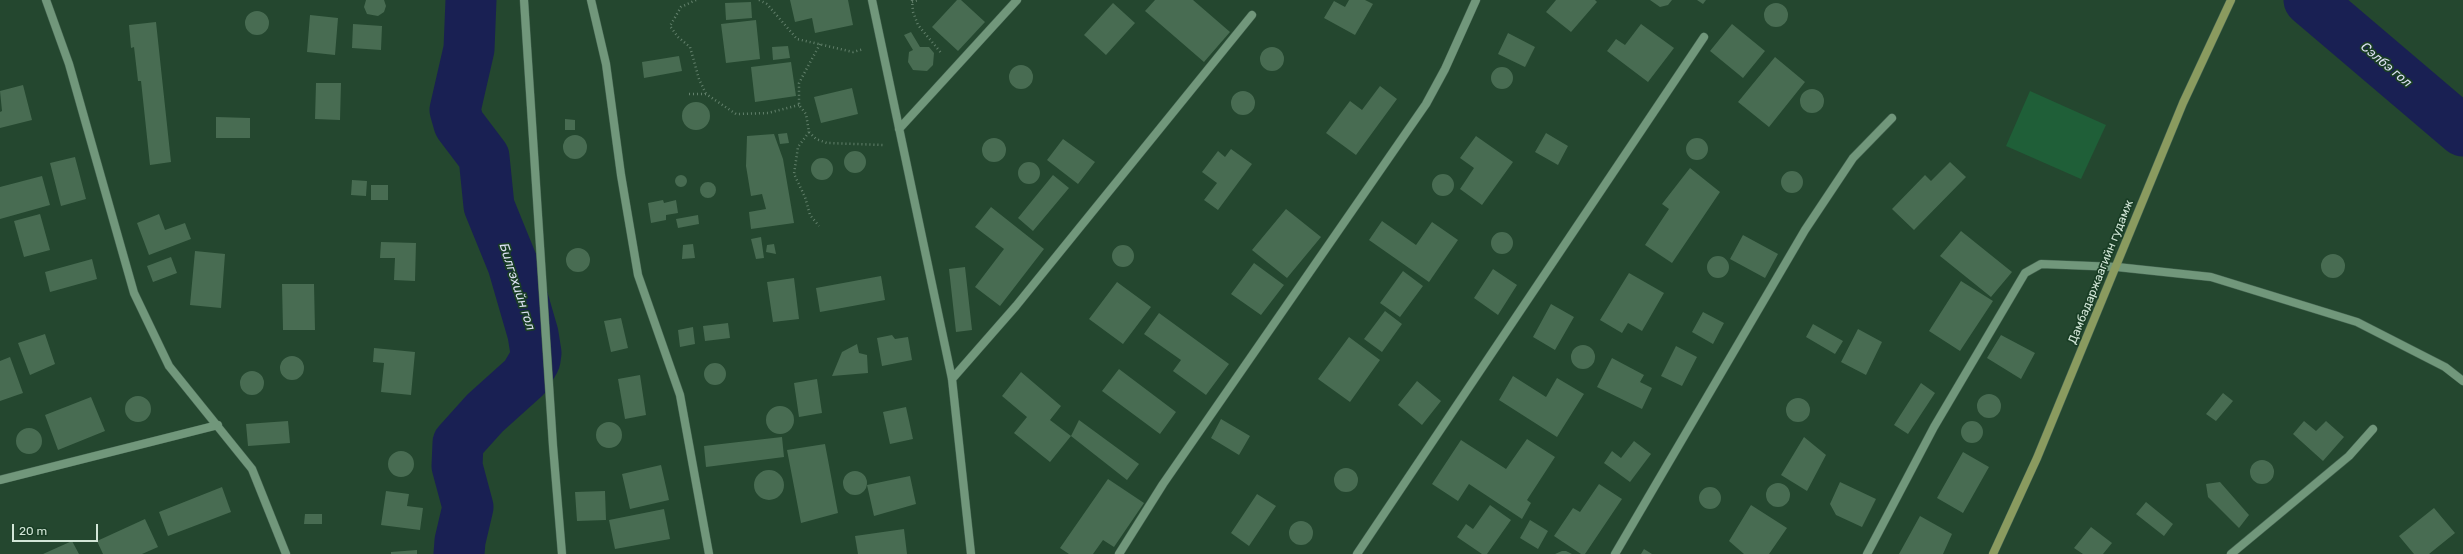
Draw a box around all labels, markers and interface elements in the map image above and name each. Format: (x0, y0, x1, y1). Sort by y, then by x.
water label: Сэлбэ гол (2357, 39, 2415, 91)
street label: Дамбадаржаагийн гудамж (2065, 198, 2137, 346)
water label: Билгэхийн гол (496, 241, 538, 333)
scale bar (14, 516, 100, 542)
text: 20 m (19, 524, 47, 538)

